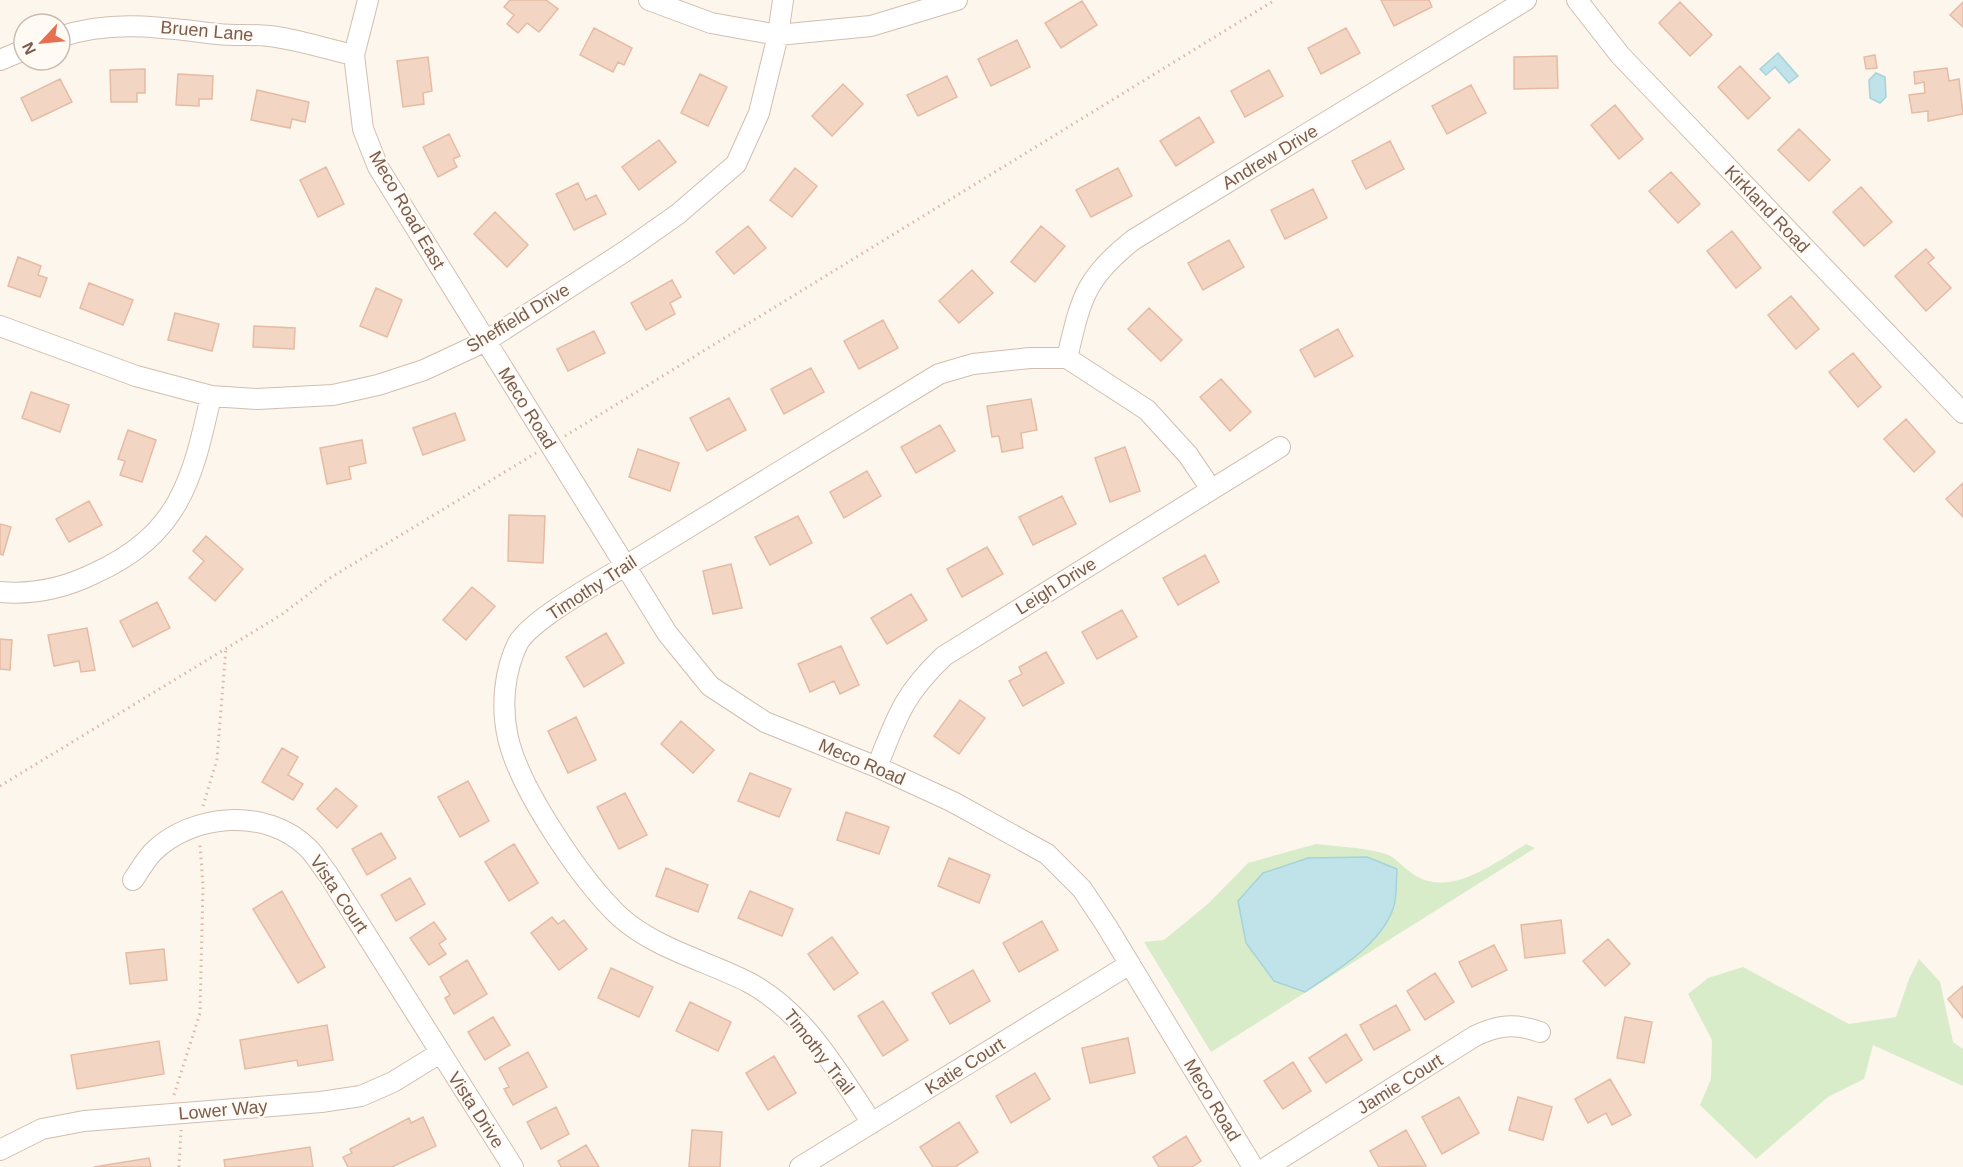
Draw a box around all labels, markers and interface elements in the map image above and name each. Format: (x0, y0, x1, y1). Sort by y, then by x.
north arrow (12, 12, 72, 72)
street label: Bruen Lane (160, 17, 254, 45)
text: N (19, 39, 39, 57)
street label: Andrew Drive (1219, 121, 1321, 193)
street label: Meco Road East (365, 147, 449, 273)
street label: Kirkland Road (1721, 161, 1813, 257)
street label: Sheffield Drive (463, 279, 573, 357)
street label: Meco Road (494, 364, 560, 452)
street label: Timothy Trail (544, 552, 640, 624)
street label: Leigh Drive (1012, 553, 1100, 619)
street label: Meco Road (816, 735, 908, 789)
street label: Vista Court (306, 852, 372, 936)
street label: Timothy Trail (780, 1006, 858, 1098)
street label: Katie Court (922, 1034, 1008, 1098)
street label: Jamie Court (1354, 1050, 1446, 1118)
street label: Meco Road (1180, 1055, 1244, 1145)
street label: Vista Drive (444, 1068, 508, 1152)
street label: Lower Way (178, 1096, 268, 1124)

